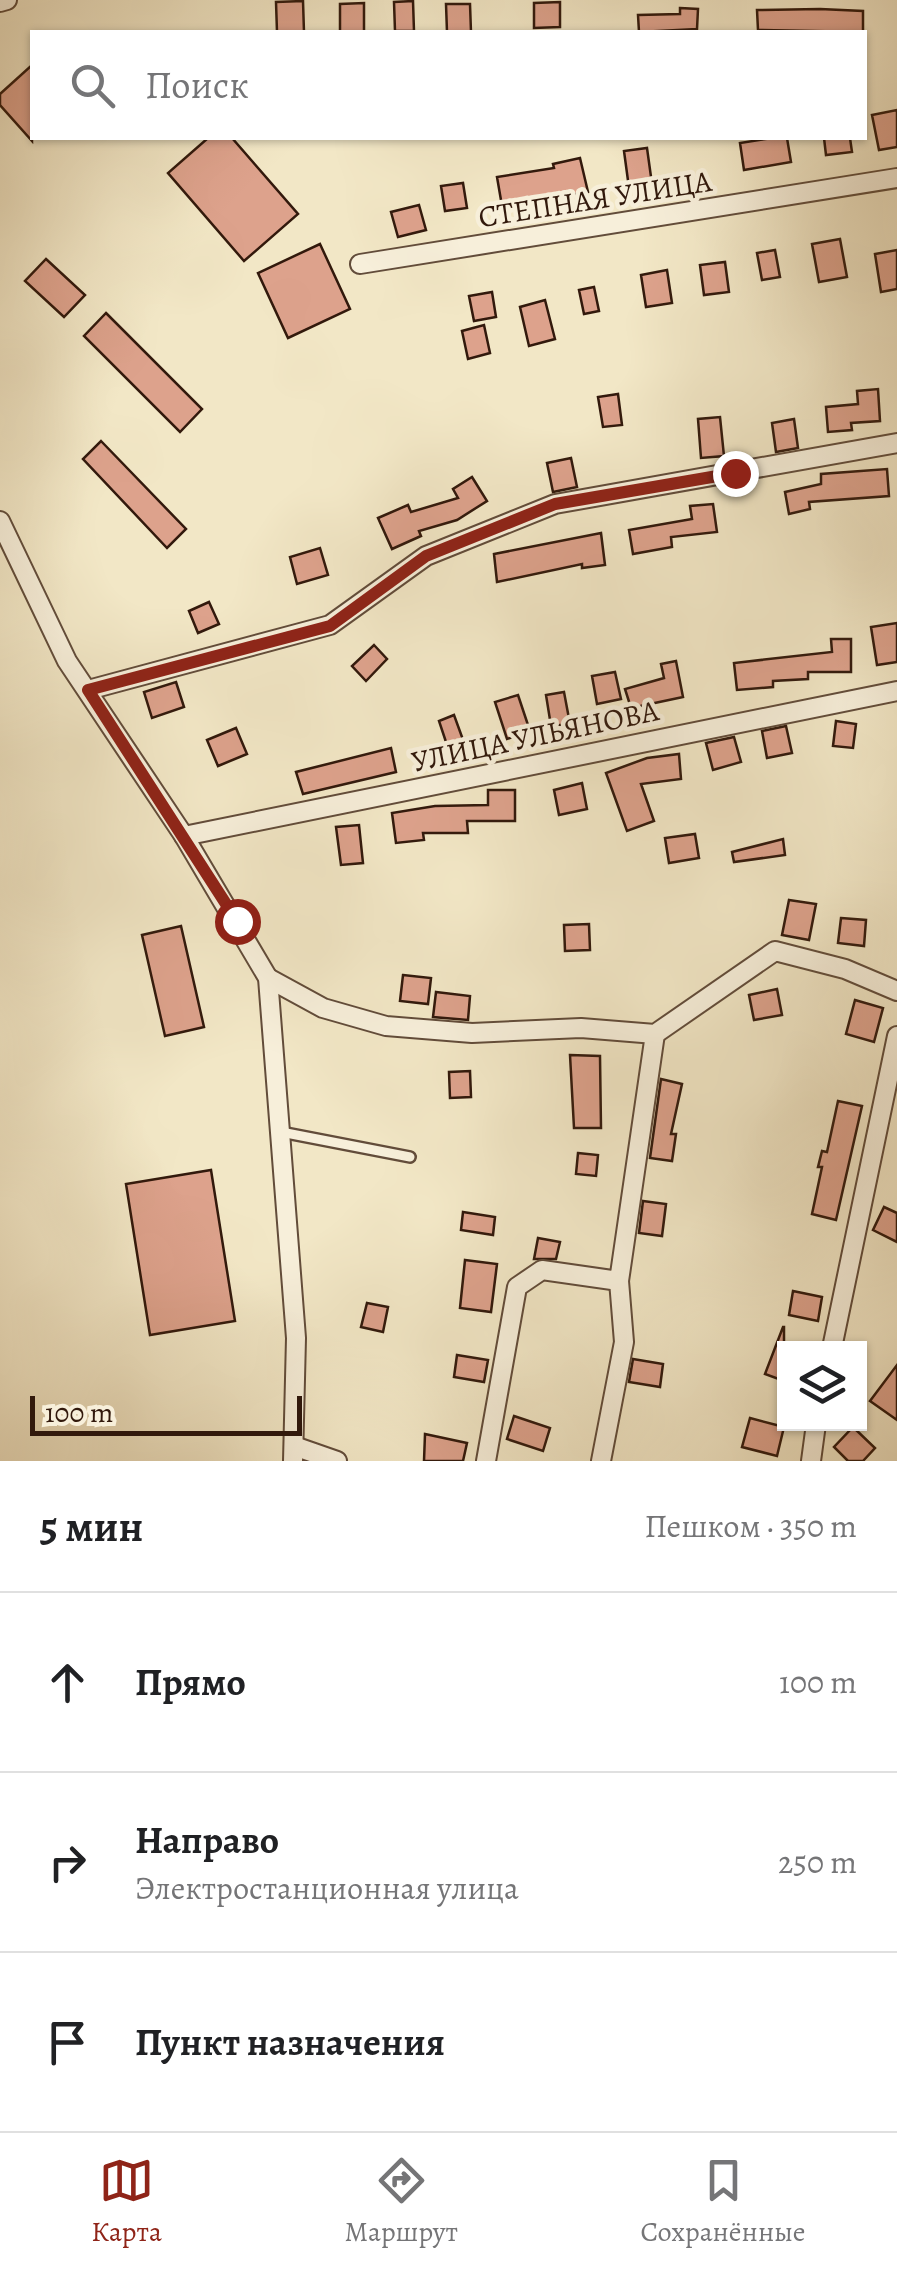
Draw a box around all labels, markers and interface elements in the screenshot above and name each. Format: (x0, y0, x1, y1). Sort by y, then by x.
search box (30, 30, 867, 140)
icon: search (65, 58, 120, 113)
text: Поиск (145, 59, 249, 111)
street label: СТЕПНАЯ УЛИЦА (476, 161, 715, 237)
route end (713, 451, 759, 497)
street label: УЛИЦА УЛЬЯНОВА (408, 690, 663, 782)
route start (215, 899, 261, 945)
map controls (777, 1341, 867, 1431)
button: layers (777, 1341, 867, 1431)
scale bar (30, 1391, 302, 1436)
text: 100 m (45, 1394, 113, 1432)
text: 5 мин (40, 1498, 143, 1555)
text: Пешком · 350 m (644, 1504, 857, 1548)
icon: ahead (40, 1655, 95, 1710)
text: Прямо (135, 1656, 246, 1708)
text: 100 m (779, 1660, 857, 1704)
text: Направо (135, 1814, 279, 1866)
icon: right (40, 1835, 95, 1890)
text: 250 m (778, 1840, 857, 1884)
text: Электростанционная улица (135, 1866, 519, 1910)
icon: arrive (40, 2015, 95, 2070)
text: Пункт назначения (135, 2016, 445, 2068)
tab: Карта (91, 2153, 162, 2251)
tab: Маршрут (345, 2153, 458, 2251)
tab: Сохранённые (641, 2153, 806, 2251)

